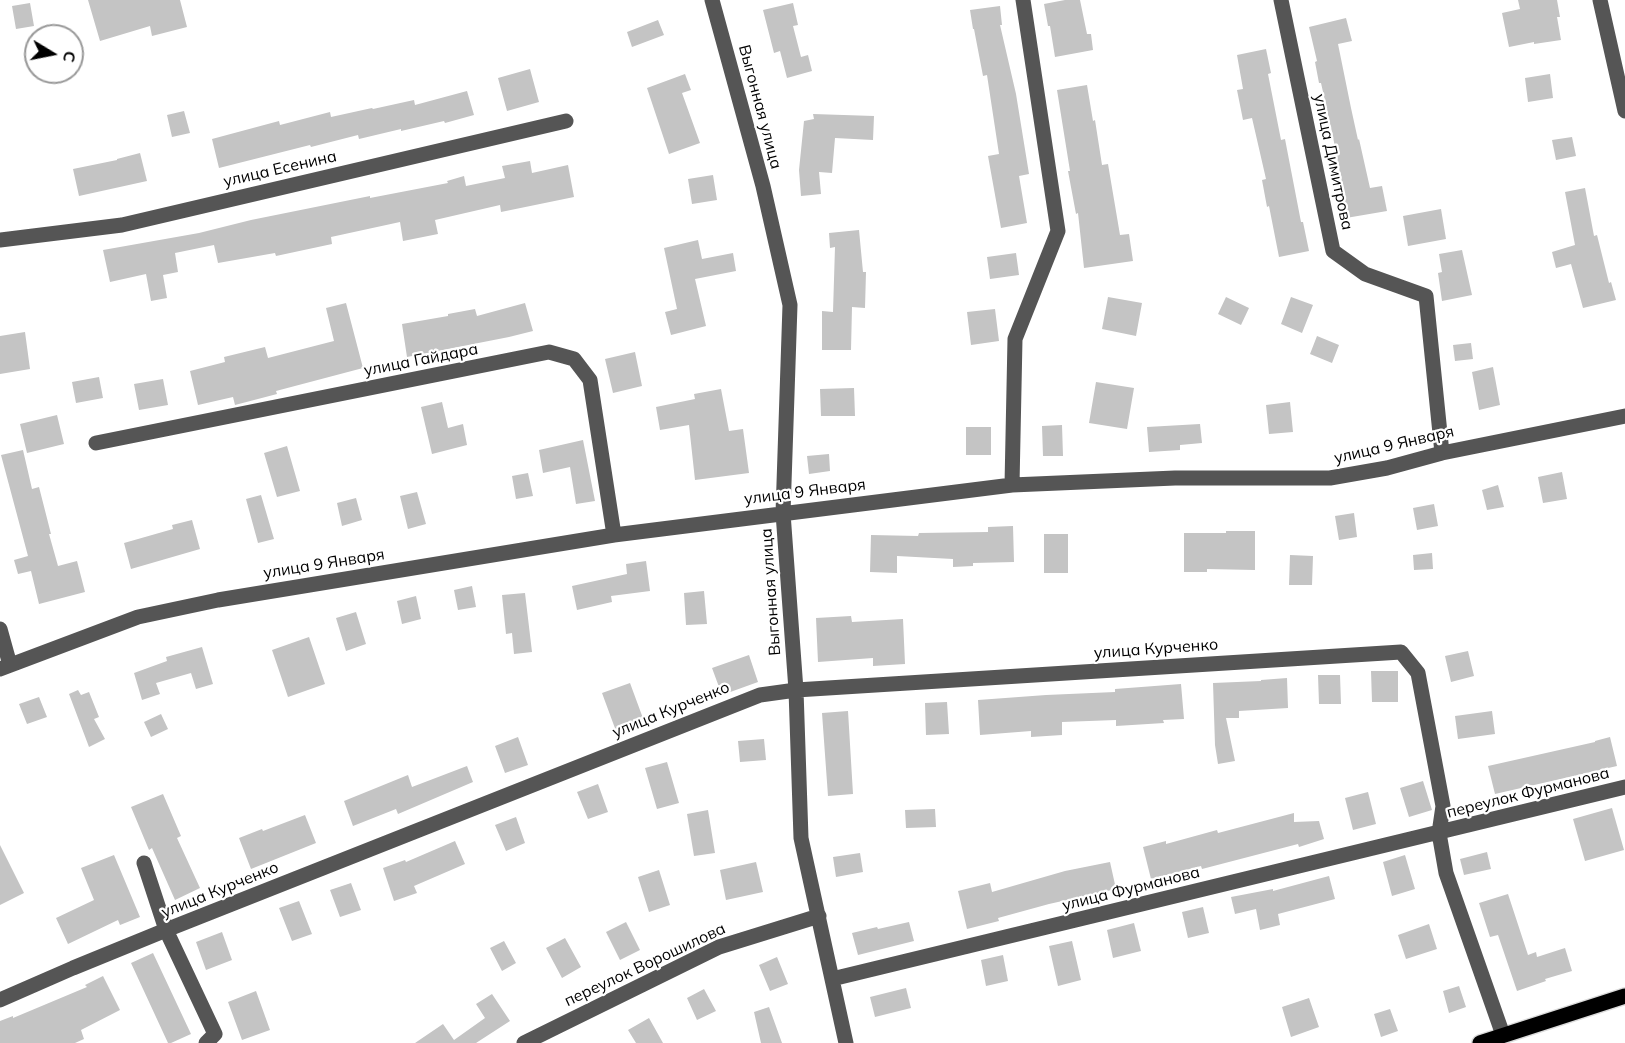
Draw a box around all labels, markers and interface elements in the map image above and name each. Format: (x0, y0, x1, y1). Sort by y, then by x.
north arrow (24, 24, 84, 84)
street label: Выгонная улица (734, 43, 786, 171)
text: С (59, 50, 81, 64)
street label: улица Димитрова (1309, 92, 1357, 232)
street label: улица Есенина (222, 147, 338, 191)
street label: улица Гайдара (362, 340, 480, 380)
street label: улица 9 Января (1332, 422, 1456, 468)
street label: улица 9 Января (743, 475, 867, 509)
street label: Выгонная улица (757, 528, 785, 656)
street label: улица 9 Января (262, 545, 386, 583)
street label: улица Курченко (1093, 635, 1219, 663)
street label: улица Курченко (610, 678, 732, 742)
street label: переулок Фурманова (1445, 763, 1611, 823)
street label: улица Курченко (159, 858, 281, 922)
street label: улица Фурманова (1060, 863, 1202, 915)
street label: переулок Ворошилова (561, 919, 729, 1011)

